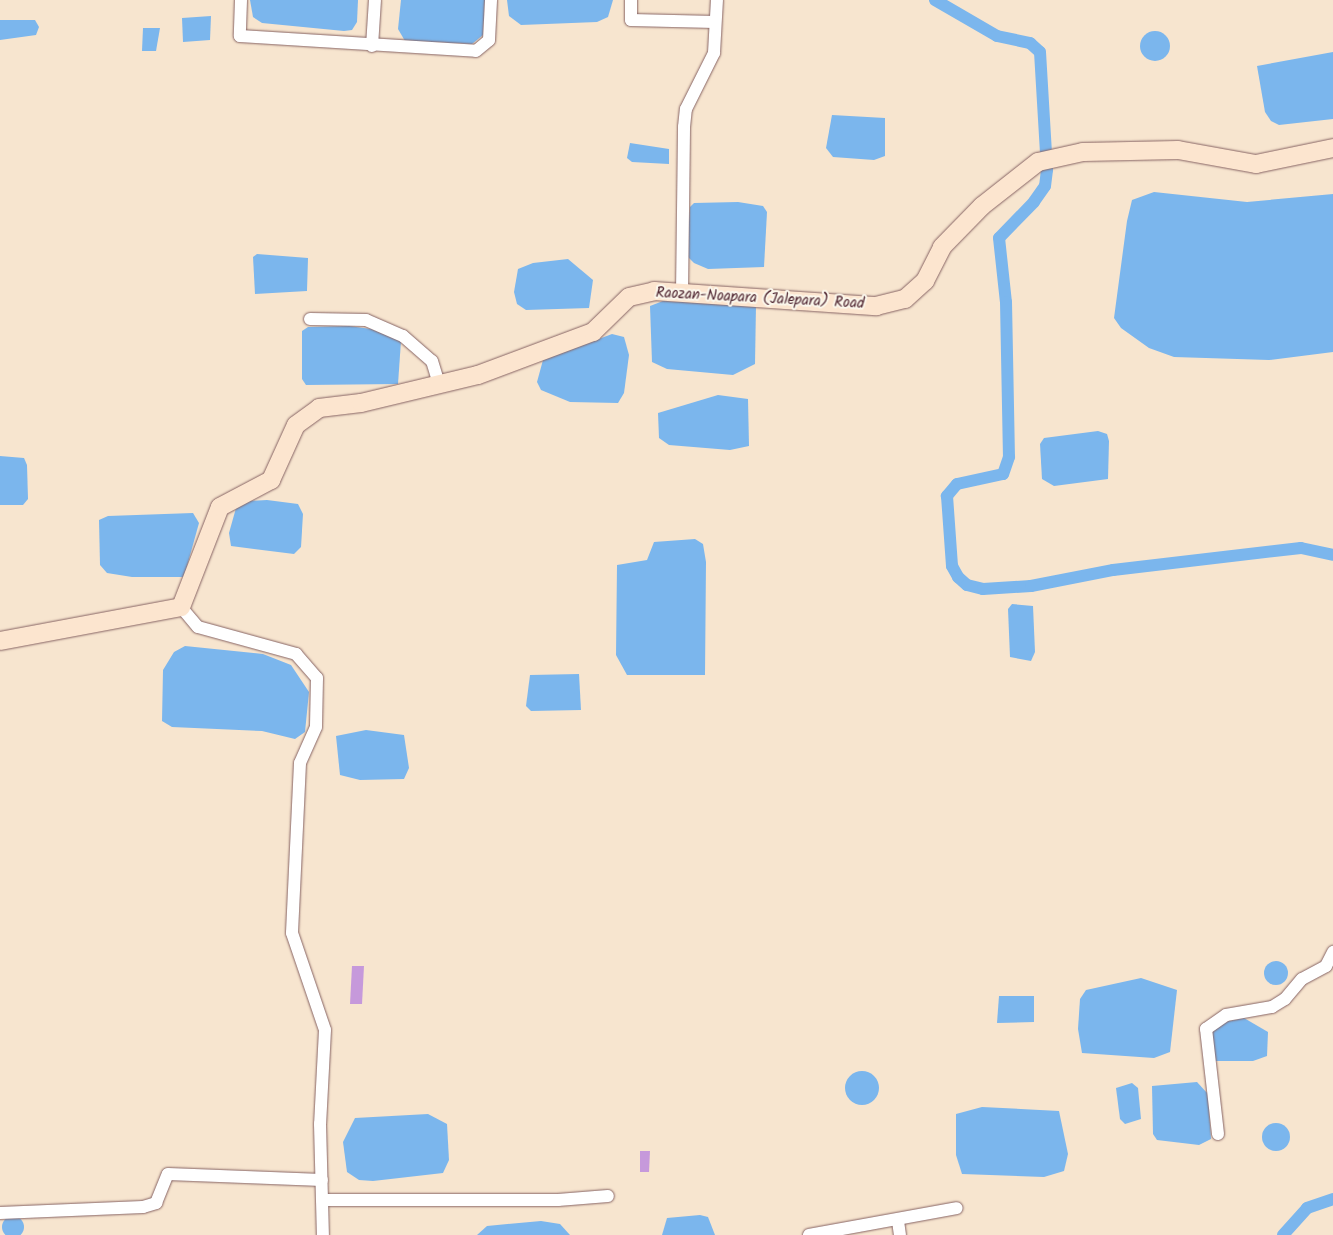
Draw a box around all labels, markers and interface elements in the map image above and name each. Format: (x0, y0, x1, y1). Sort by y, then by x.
street label: Raozan-Noapara (Jalepara) Road (655, 285, 865, 313)

